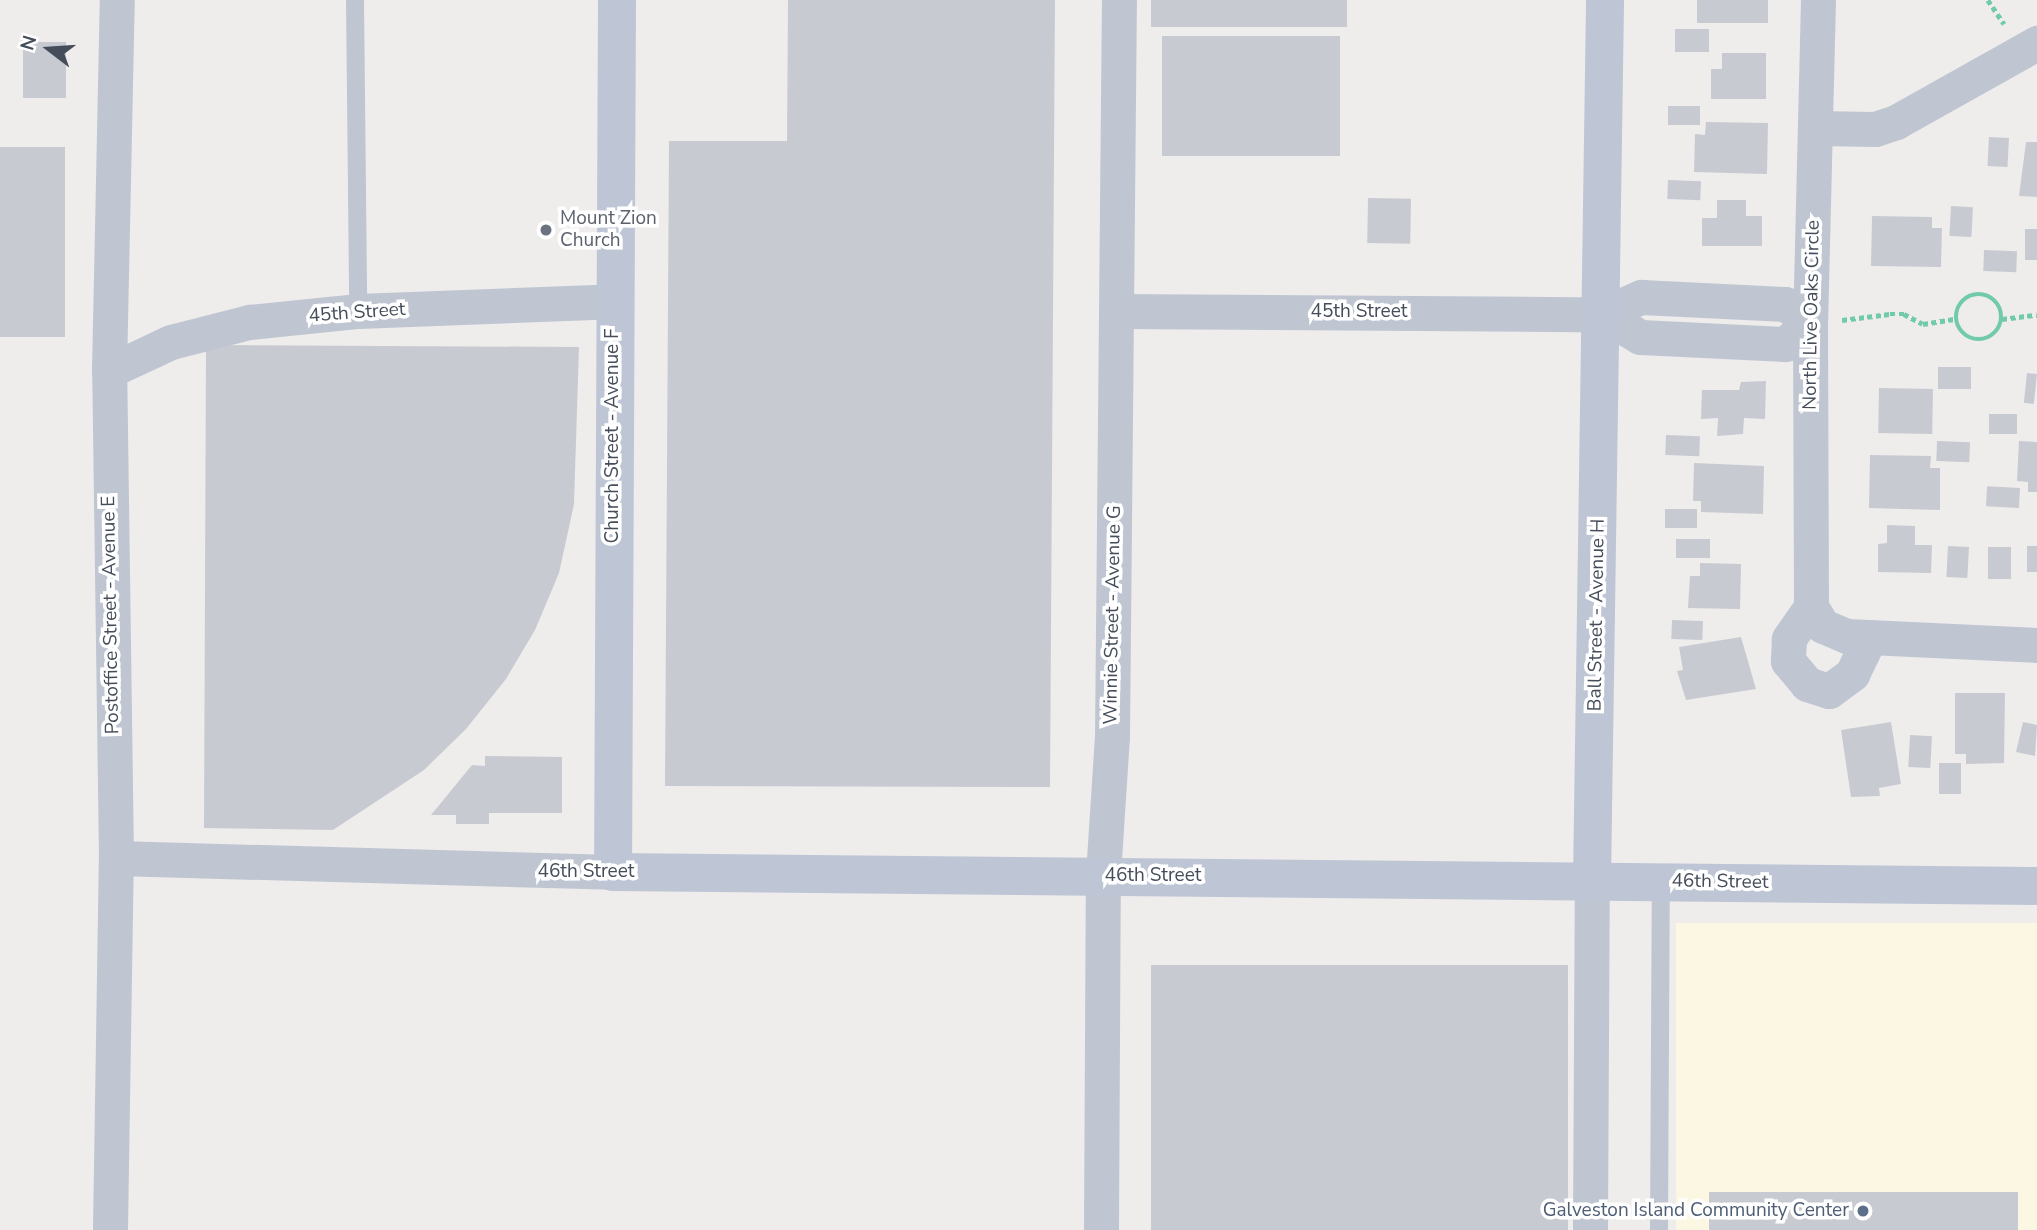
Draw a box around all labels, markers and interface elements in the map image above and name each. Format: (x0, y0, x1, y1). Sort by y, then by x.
north arrow (14, 14, 84, 84)
text: N (14, 32, 43, 53)
place label: Mount Zion Church (560, 208, 657, 252)
street label: North Live Oaks Circle (1799, 220, 1825, 410)
marker: Mount Zion Church (538, 222, 554, 238)
street label: 45th Street (308, 298, 406, 328)
street label: 45th Street (1311, 301, 1407, 323)
street label: Church Street - Avenue F (602, 328, 624, 544)
street label: Postoffice Street - Avenue E (98, 495, 124, 735)
street label: Winnie Street - Avenue G (1100, 505, 1126, 725)
street label: Ball Street - Avenue H (1584, 518, 1610, 712)
street label: 46th Street (538, 861, 634, 883)
street label: 46th Street (1105, 865, 1201, 887)
street label: 46th Street (1671, 870, 1769, 894)
place label: Galveston Island Community Center (1543, 1200, 1849, 1222)
marker: Galveston Island Community Center (1855, 1203, 1871, 1219)

